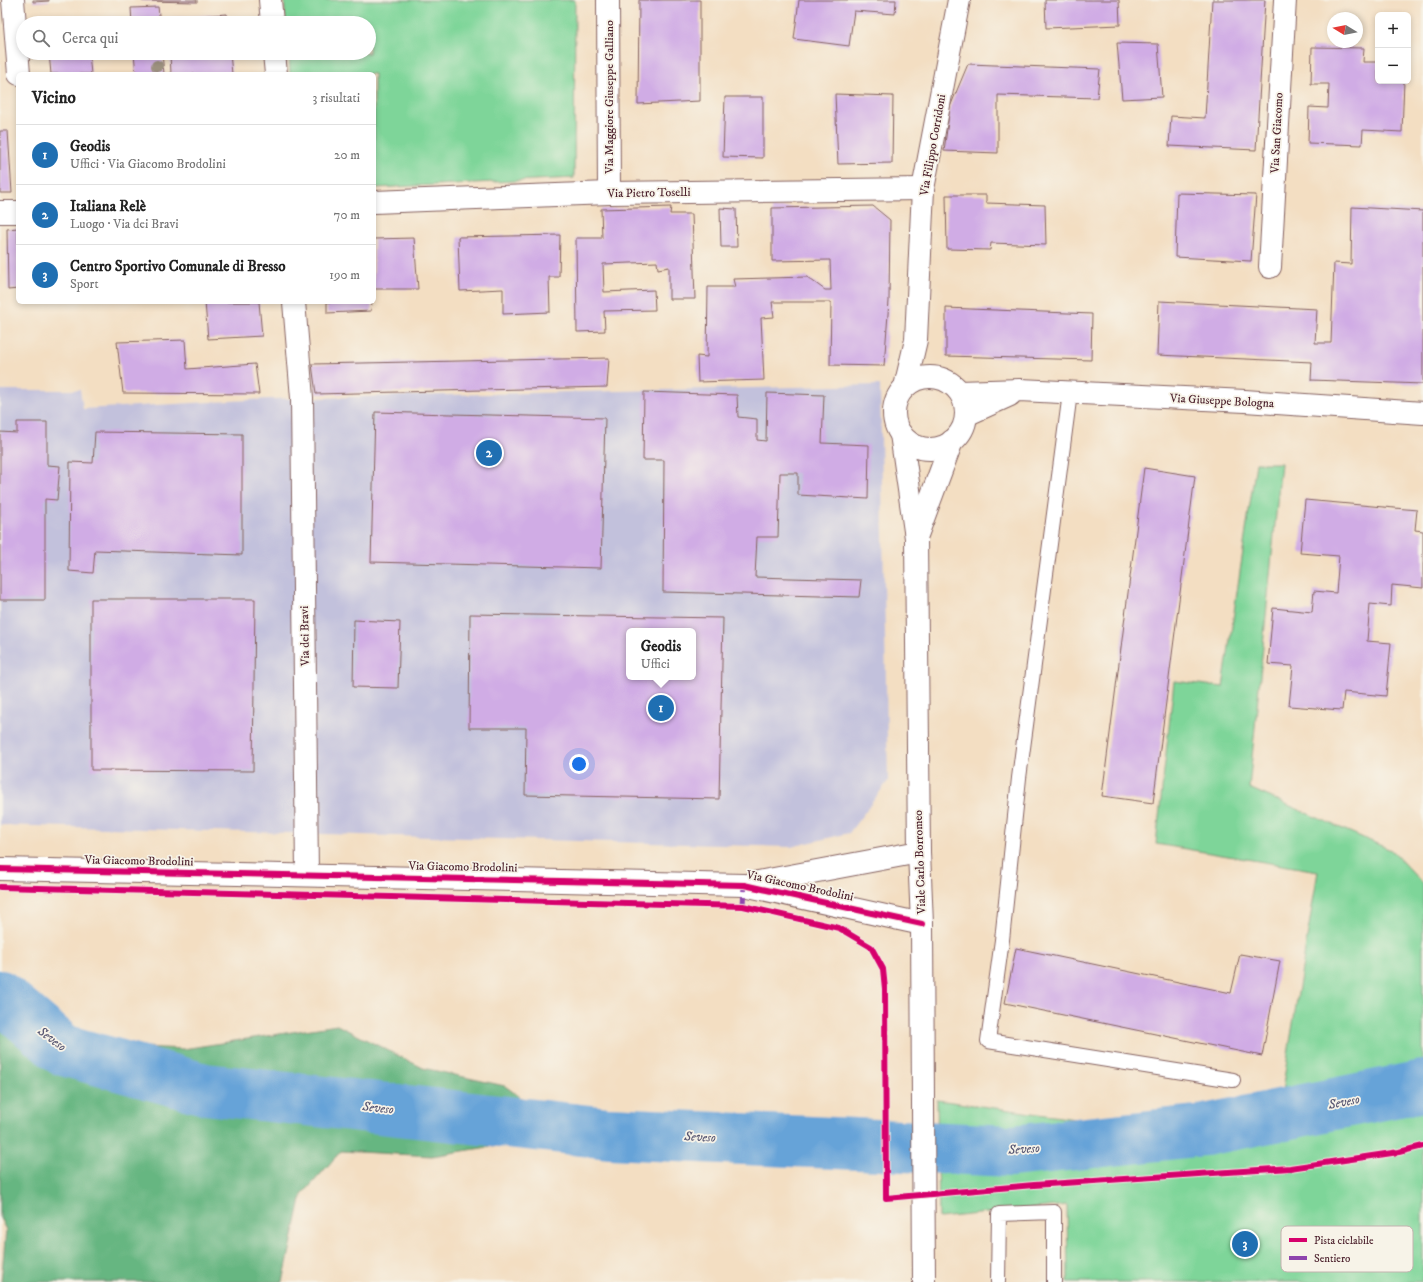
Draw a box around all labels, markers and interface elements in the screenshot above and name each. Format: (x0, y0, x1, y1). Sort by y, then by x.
north arrow (1327, 12, 1363, 48)
map controls (1375, 12, 1411, 84)
button: + (1375, 12, 1411, 48)
search box (16, 16, 376, 60)
street label: Via Maggiore Giuseppe Galliano (602, 20, 617, 175)
icon: search (30, 27, 52, 49)
text: Cerca qui (62, 29, 118, 48)
button: − (1375, 48, 1411, 84)
text: Vicino (32, 87, 76, 109)
text: 3 risultati (313, 90, 360, 106)
street label: Via San Giacomo (1267, 92, 1287, 175)
street label: Via Filippo Corridoni (917, 93, 949, 198)
text: Geodis (70, 137, 110, 156)
text: 1 (43, 147, 47, 163)
text: 20 m (334, 147, 360, 163)
text: Uffici · Via Giacomo Brodolini (70, 156, 226, 172)
street label: Via Pietro Toselli (606, 185, 691, 201)
text: Italiana Relè (70, 197, 146, 216)
text: 2 (42, 207, 48, 223)
text: 70 m (334, 207, 360, 223)
text: Luogo · Via dei Bravi (70, 216, 179, 232)
text: Centro Sportivo Comunale di Bresso (70, 257, 286, 276)
text: 3 (43, 267, 47, 283)
text: 190 m (329, 267, 360, 283)
text: Sport (70, 276, 99, 292)
street label: Via Giuseppe Bologna (1169, 391, 1275, 411)
pin: 2 (476, 438, 502, 468)
street label: Via dei Bravi (297, 606, 313, 667)
popup (626, 628, 696, 680)
text: Geodis (641, 637, 681, 656)
text: Uffici (641, 656, 670, 672)
pin: 1 (648, 693, 674, 723)
your location (569, 754, 589, 774)
street label: Viale Carlo Borromeo (911, 810, 929, 915)
street label: Via Giacomo Brodolini (83, 853, 194, 869)
street label: Via Giacomo Brodolini (407, 859, 518, 875)
street label: Via Giacomo Brodolini (744, 867, 855, 905)
water label: Seveso (34, 1023, 70, 1055)
water label: Seveso (1326, 1091, 1361, 1113)
water label: Seveso (360, 1098, 395, 1118)
water label: Seveso (683, 1128, 716, 1146)
water label: Seveso (1007, 1140, 1040, 1158)
legend (1281, 1226, 1413, 1272)
pin: 3 (1232, 1229, 1258, 1259)
text: Pista ciclabile (1314, 1234, 1374, 1248)
text: Sentiero (1314, 1252, 1350, 1266)

